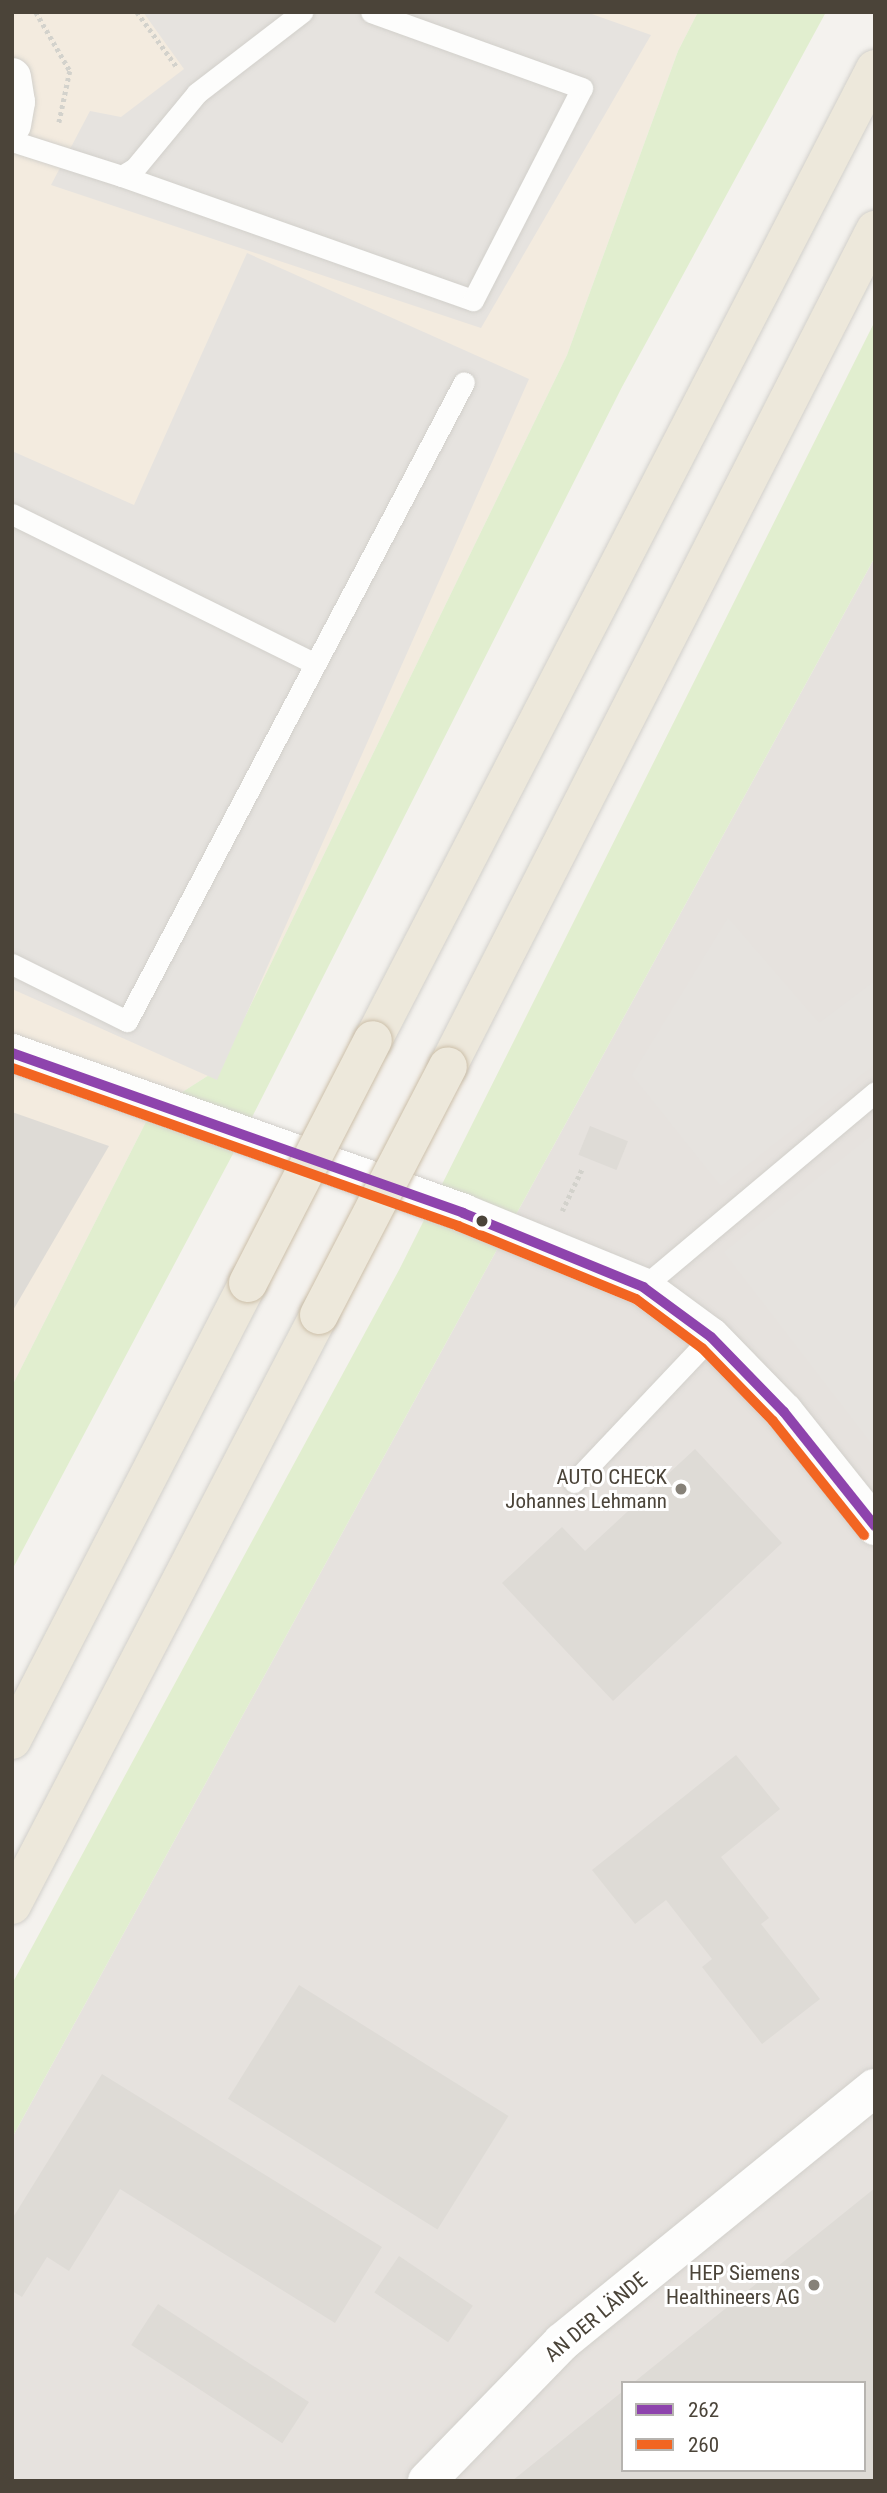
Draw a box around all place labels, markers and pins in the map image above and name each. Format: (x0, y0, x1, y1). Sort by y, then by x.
unlabelled marker (475, 1214, 489, 1228)
place label: AUTO CHECK Johannes Lehmann (505, 1464, 667, 1514)
marker: AUTO CHECK Johannes Lehmann (673, 1481, 689, 1497)
place label: HEP Siemens Healthineers AG (666, 2260, 800, 2310)
marker: HEP Siemens Healthineers AG (806, 2277, 822, 2293)

